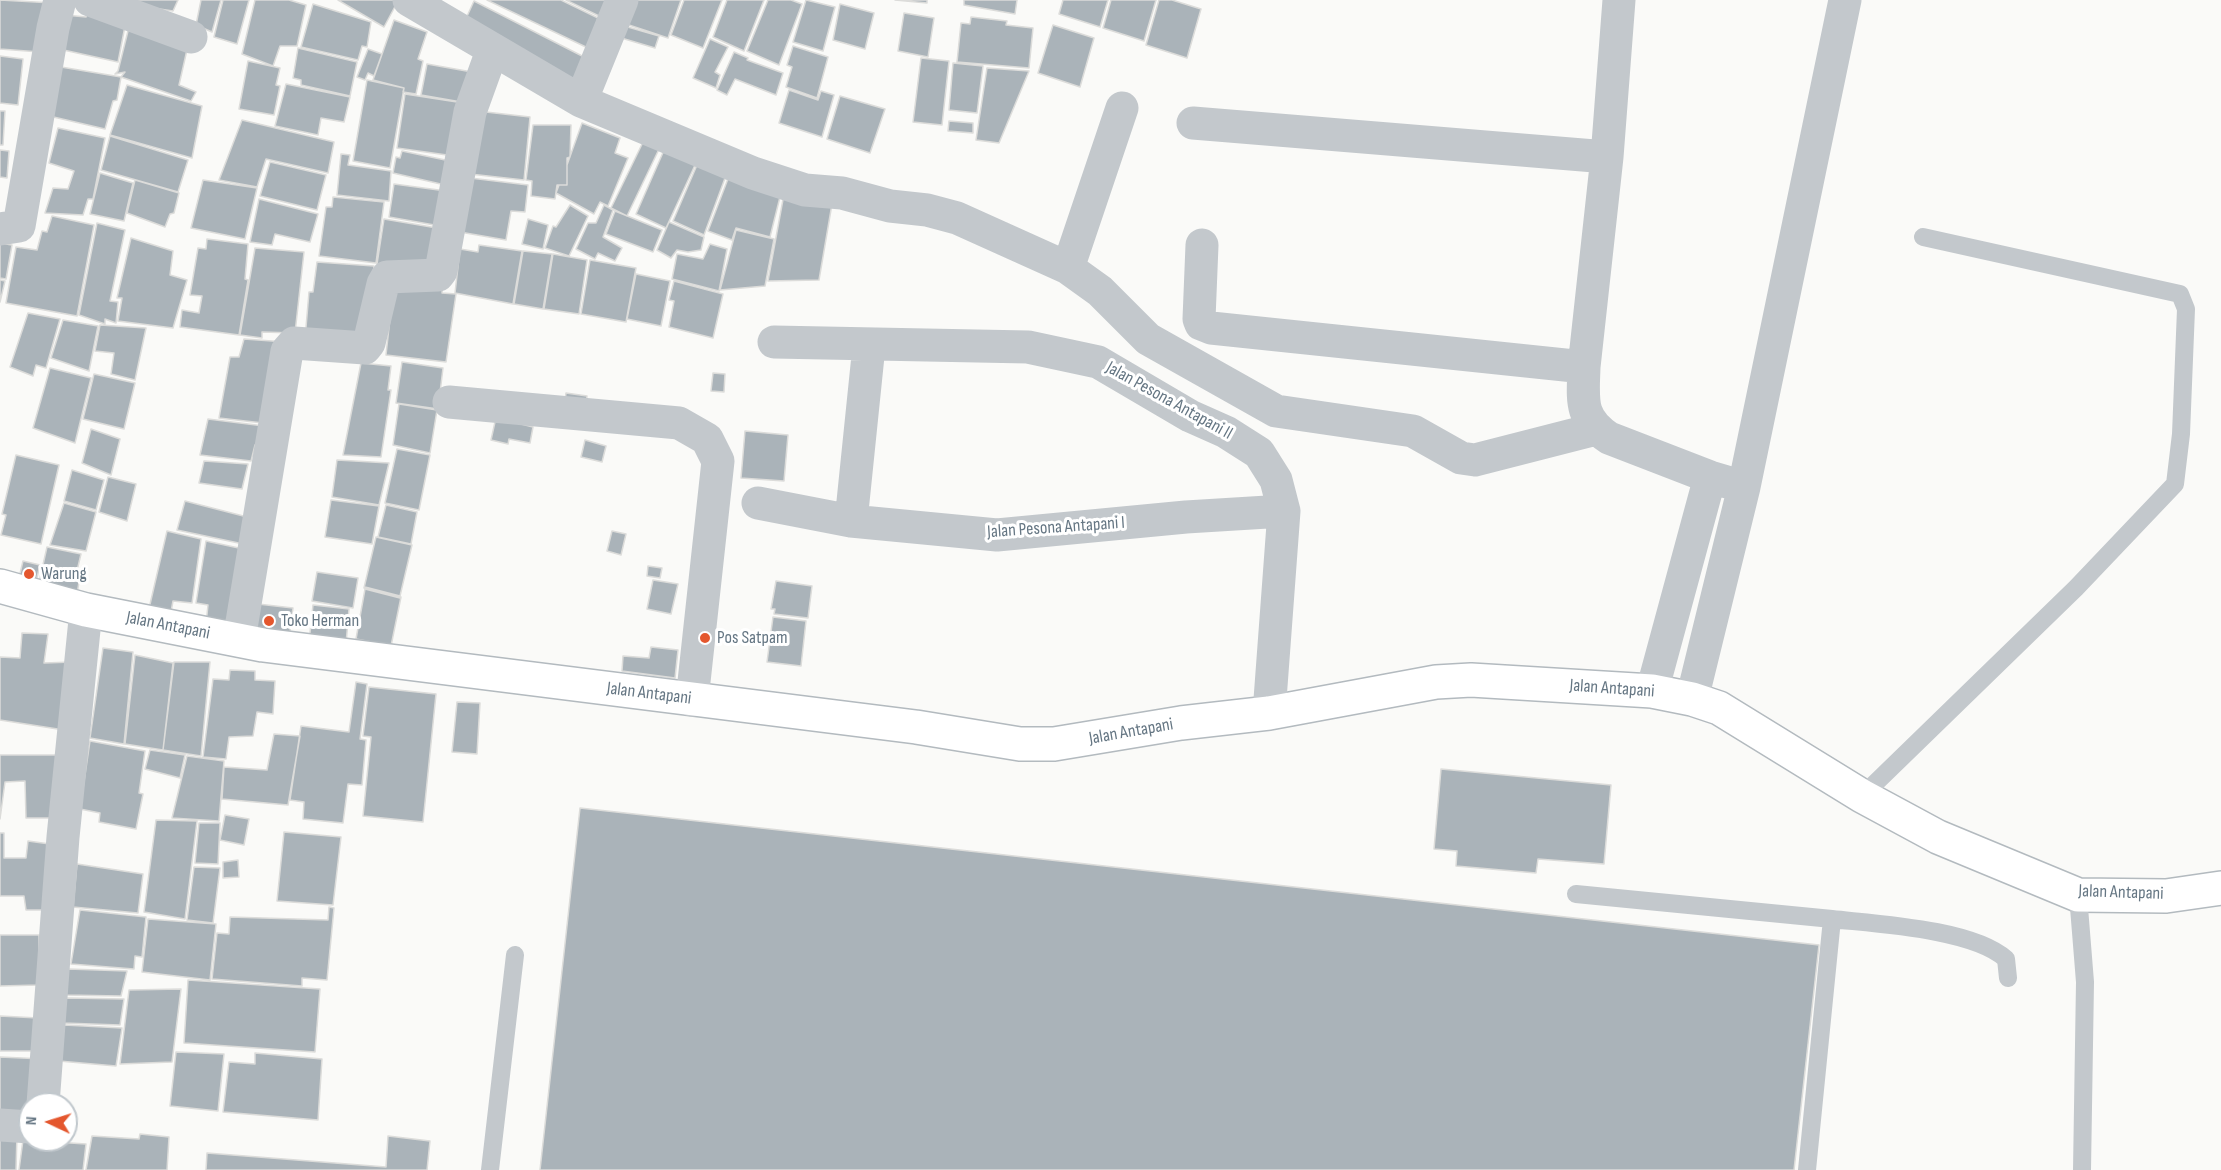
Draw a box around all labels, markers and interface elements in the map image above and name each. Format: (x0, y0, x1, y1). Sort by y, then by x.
street label: Jalan Pesona Antapani II (1102, 357, 1236, 445)
street label: Jalan Pesona Antapani I (986, 512, 1126, 544)
place label: Warung (41, 563, 87, 585)
marker: Warung (22, 567, 36, 581)
street label: Jalan Antapani (124, 607, 212, 645)
place label: Toko Herman (281, 610, 359, 632)
marker: Toko Herman (262, 614, 276, 628)
place label: Pos Satpam (717, 627, 787, 649)
marker: Pos Satpam (698, 631, 712, 645)
street label: Jalan Antapani (1569, 675, 1655, 703)
street label: Jalan Antapani (605, 678, 693, 710)
street label: Jalan Antapani (1087, 714, 1175, 750)
street label: Jalan Antapani (2078, 881, 2164, 905)
north arrow (18, 1092, 78, 1152)
text: N (22, 1116, 41, 1126)

